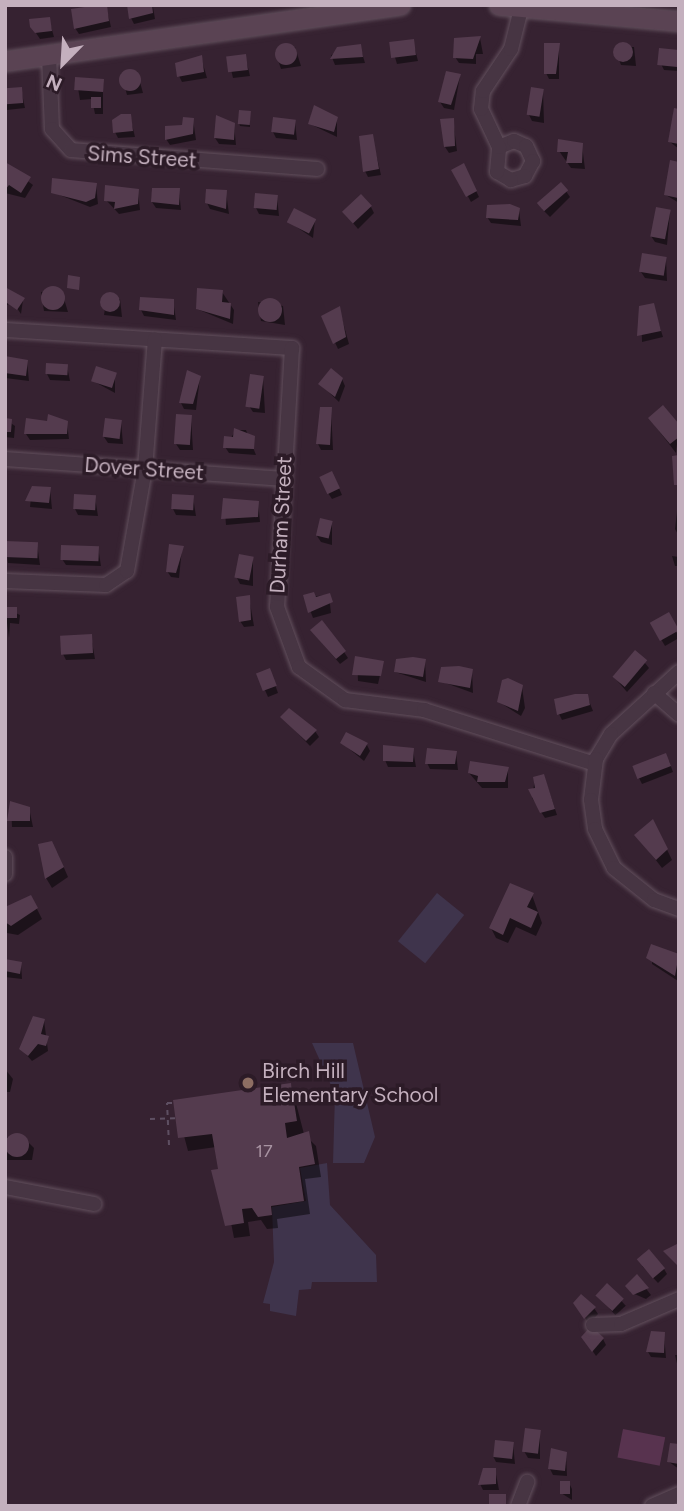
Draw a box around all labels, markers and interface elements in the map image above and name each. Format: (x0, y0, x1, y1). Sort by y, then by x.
north arrow (28, 28, 98, 98)
text: N (43, 69, 66, 96)
street label: Sims Street (87, 141, 197, 173)
street label: Dover Street (83, 452, 205, 486)
street label: Durham Street (265, 456, 297, 594)
place label: Birch Hill Elementary School (262, 1058, 438, 1108)
marker: Birch Hill Elementary School (240, 1075, 256, 1091)
house number: 17 (255, 1140, 273, 1162)

